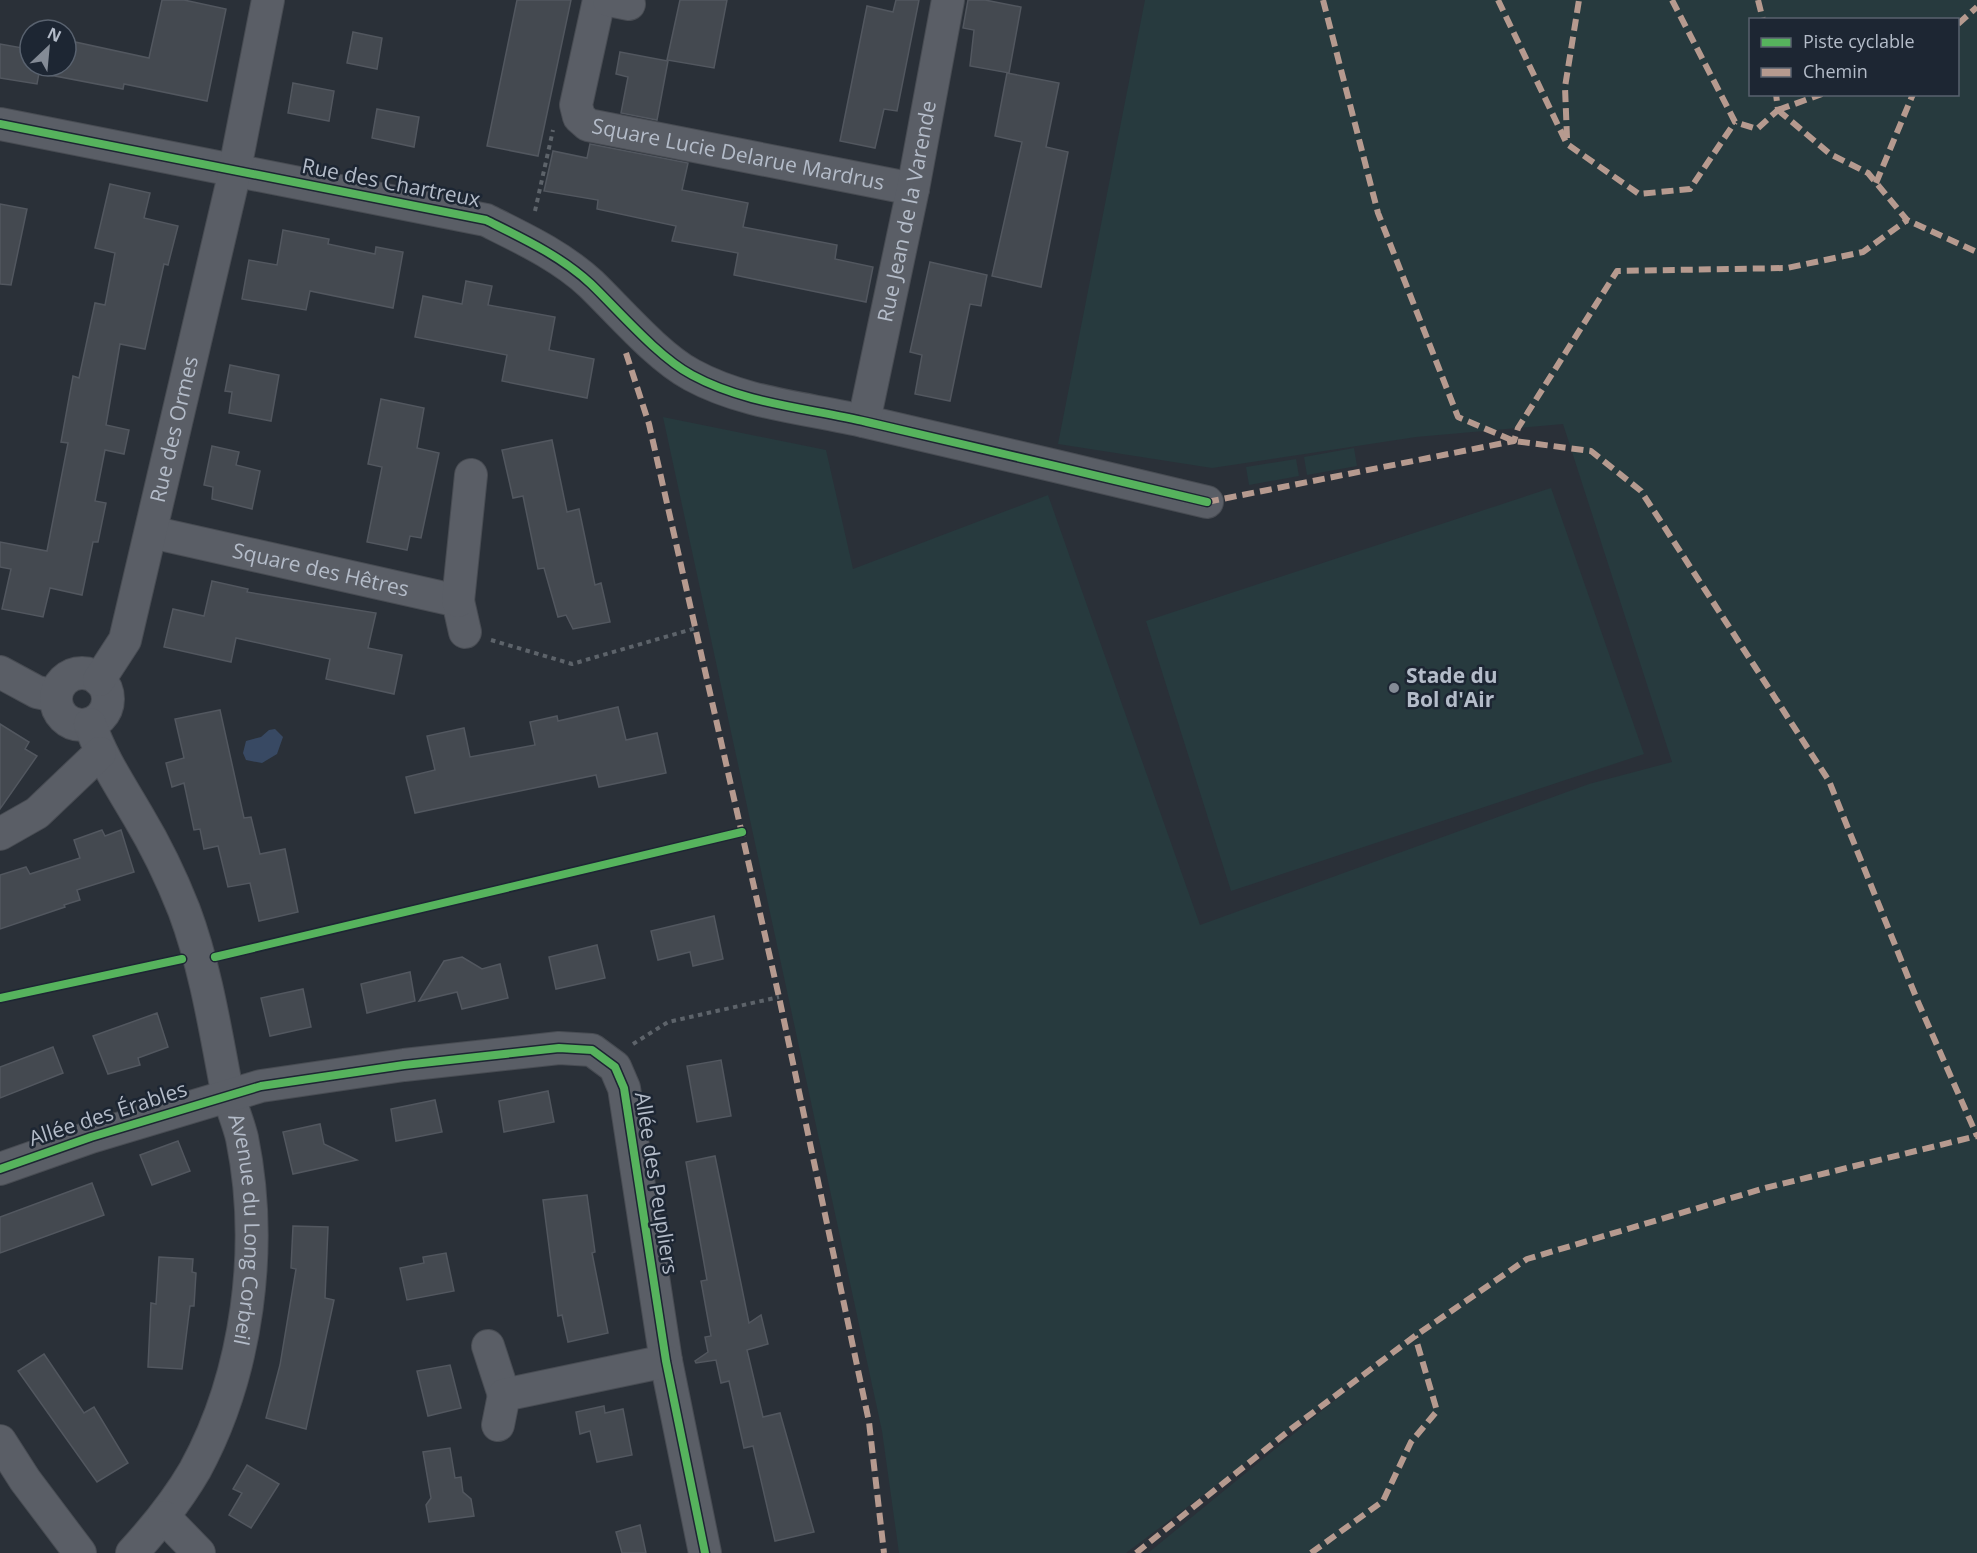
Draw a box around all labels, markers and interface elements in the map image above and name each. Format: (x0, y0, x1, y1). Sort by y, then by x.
north arrow (18, 18, 78, 78)
legend (1749, 18, 1959, 96)
text: N (44, 22, 65, 47)
text: Piste cyclable (1803, 29, 1915, 53)
text: Chemin (1803, 59, 1868, 83)
street label: Rue Jean de la Varende (870, 98, 942, 325)
street label: Square Lucie Delarue Mardrus (590, 111, 887, 196)
street label: Rue des Chartreux (300, 151, 483, 213)
street label: Rue des Ormes (143, 353, 204, 505)
street label: Square des Hêtres (230, 536, 412, 603)
place label: Stade du Bol d'Air (1406, 661, 1498, 713)
marker: Stade du Bol d'Air (1387, 681, 1401, 695)
street label: Allée des Érables (25, 1074, 190, 1152)
street label: Allée des Peupliers (629, 1090, 685, 1276)
street label: Avenue du Long Corbeil (222, 1110, 267, 1348)

